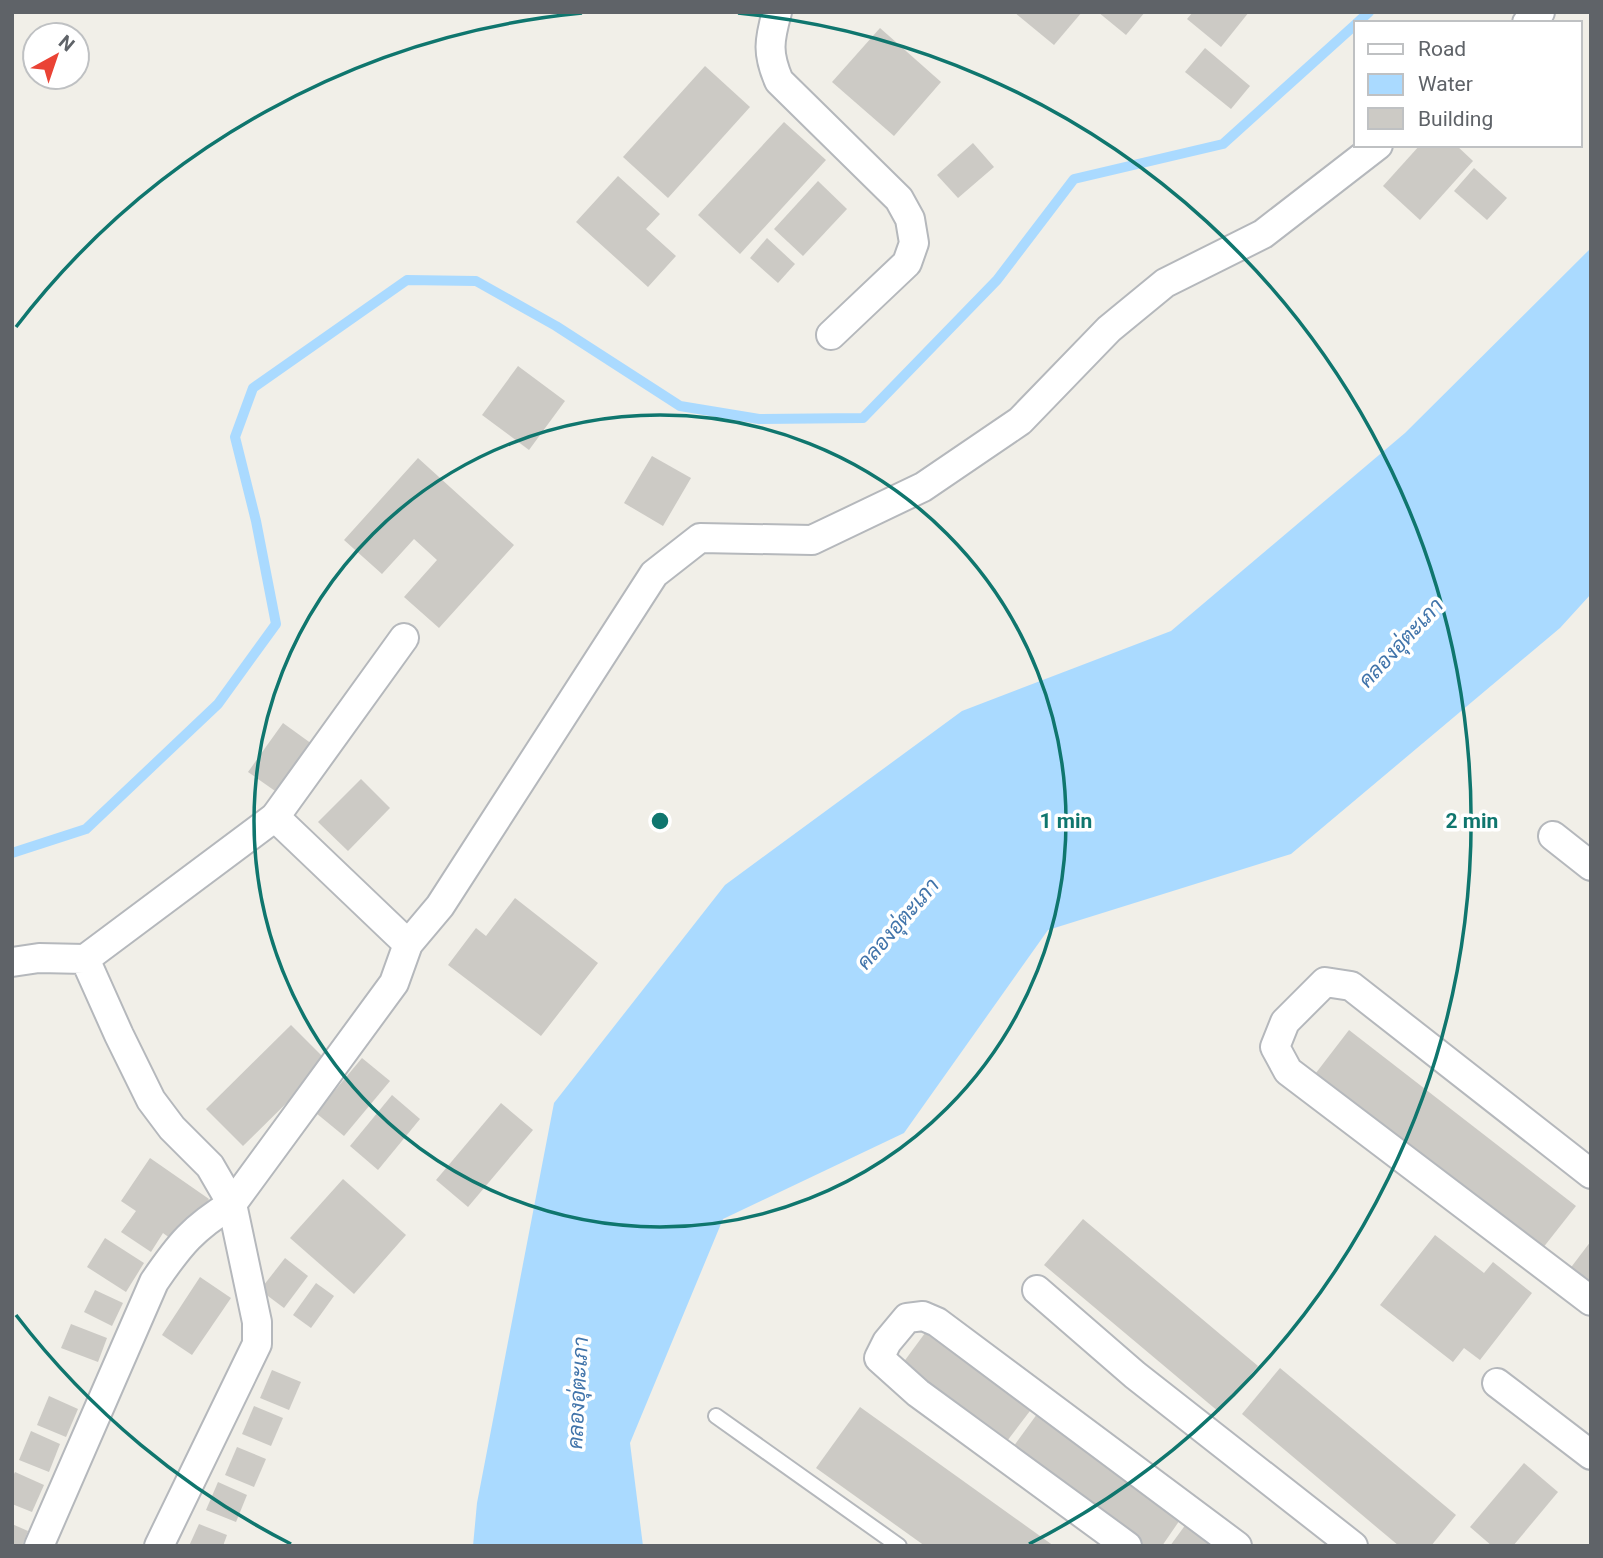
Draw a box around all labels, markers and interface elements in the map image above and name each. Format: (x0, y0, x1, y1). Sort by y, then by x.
north arrow (21, 21, 91, 91)
legend (1354, 21, 1582, 147)
text: N (54, 30, 79, 56)
text: Road (1418, 37, 1466, 61)
text: Water (1418, 72, 1473, 96)
text: Building (1418, 107, 1493, 131)
water label: คลองอุ่ตะเภา (1354, 594, 1450, 694)
centre of rings (648, 809, 672, 833)
text: 1 min (1040, 809, 1092, 833)
text: 2 min (1446, 809, 1498, 833)
water label: คลองอุ่ตะเภา (852, 874, 946, 976)
water label: คลองอุ่ตะเภา (563, 1336, 595, 1450)

